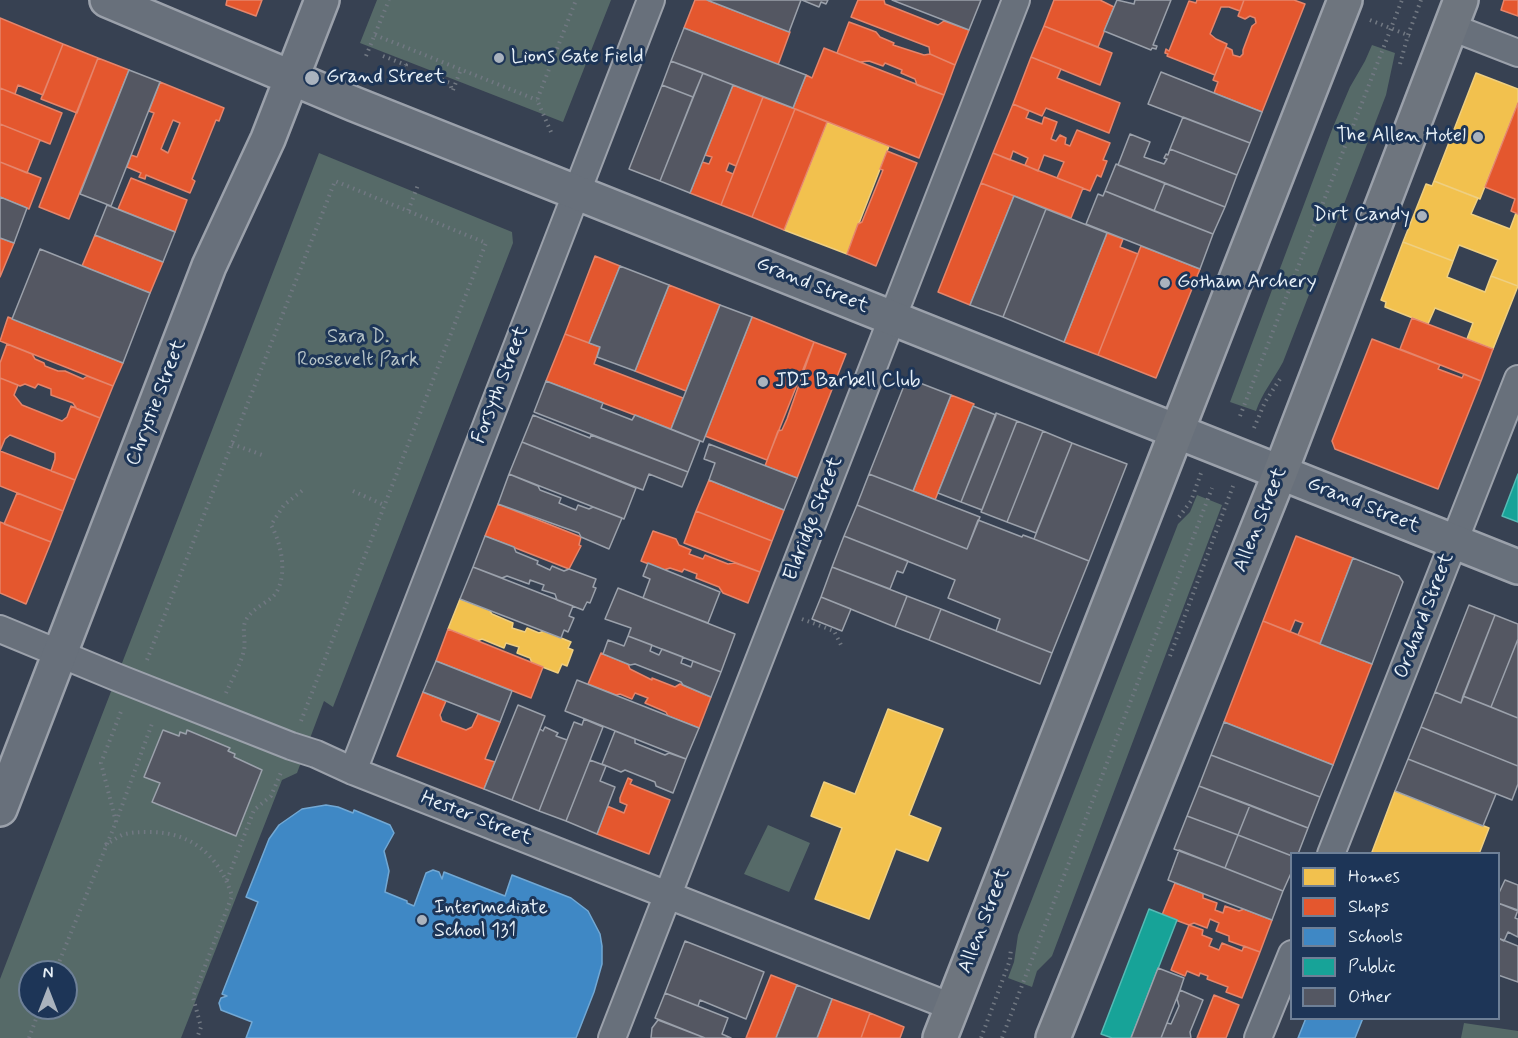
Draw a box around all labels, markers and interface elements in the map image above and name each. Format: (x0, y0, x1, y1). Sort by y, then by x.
place label: Lions Gate Field (511, 46, 644, 70)
marker: Lions Gate Field (492, 51, 506, 65)
place label: Grand Street (326, 66, 445, 90)
marker: Grand Street (303, 69, 321, 87)
place label: The Allen Hotel (1336, 125, 1466, 149)
marker: The Allen Hotel (1471, 130, 1485, 144)
place label: Dirt Candy (1313, 204, 1410, 228)
marker: Dirt Candy (1415, 209, 1429, 223)
street label: Grand Street (752, 253, 872, 319)
place label: Gotham Archery (1177, 271, 1317, 295)
marker: Gotham Archery (1158, 276, 1172, 290)
street label: Forsyth Street (468, 323, 534, 447)
park label: Sara D. Roosevelt Park (297, 326, 419, 373)
street label: Chrystie Street (122, 336, 192, 470)
place label: JDI Barbell Club (775, 370, 921, 394)
marker: JDI Barbell Club (756, 375, 770, 389)
street label: Eldridge Street (779, 453, 849, 585)
street label: Allen Street (1229, 464, 1293, 576)
street label: Grand Street (1303, 473, 1423, 539)
street label: Orchard Street (1390, 550, 1460, 682)
street label: Hester Street (417, 787, 535, 851)
legend (1290, 852, 1500, 1020)
street label: Allen Street (954, 865, 1016, 977)
text: Homes (1348, 865, 1400, 889)
text: Shops (1348, 895, 1389, 919)
place label: Intermediate School 131 (434, 897, 548, 944)
marker: Intermediate School 131 (415, 913, 429, 927)
text: Schools (1348, 925, 1403, 949)
text: Public (1348, 955, 1396, 979)
north arrow (18, 960, 78, 1020)
text: N (43, 963, 53, 984)
text: Other (1348, 985, 1392, 1009)

